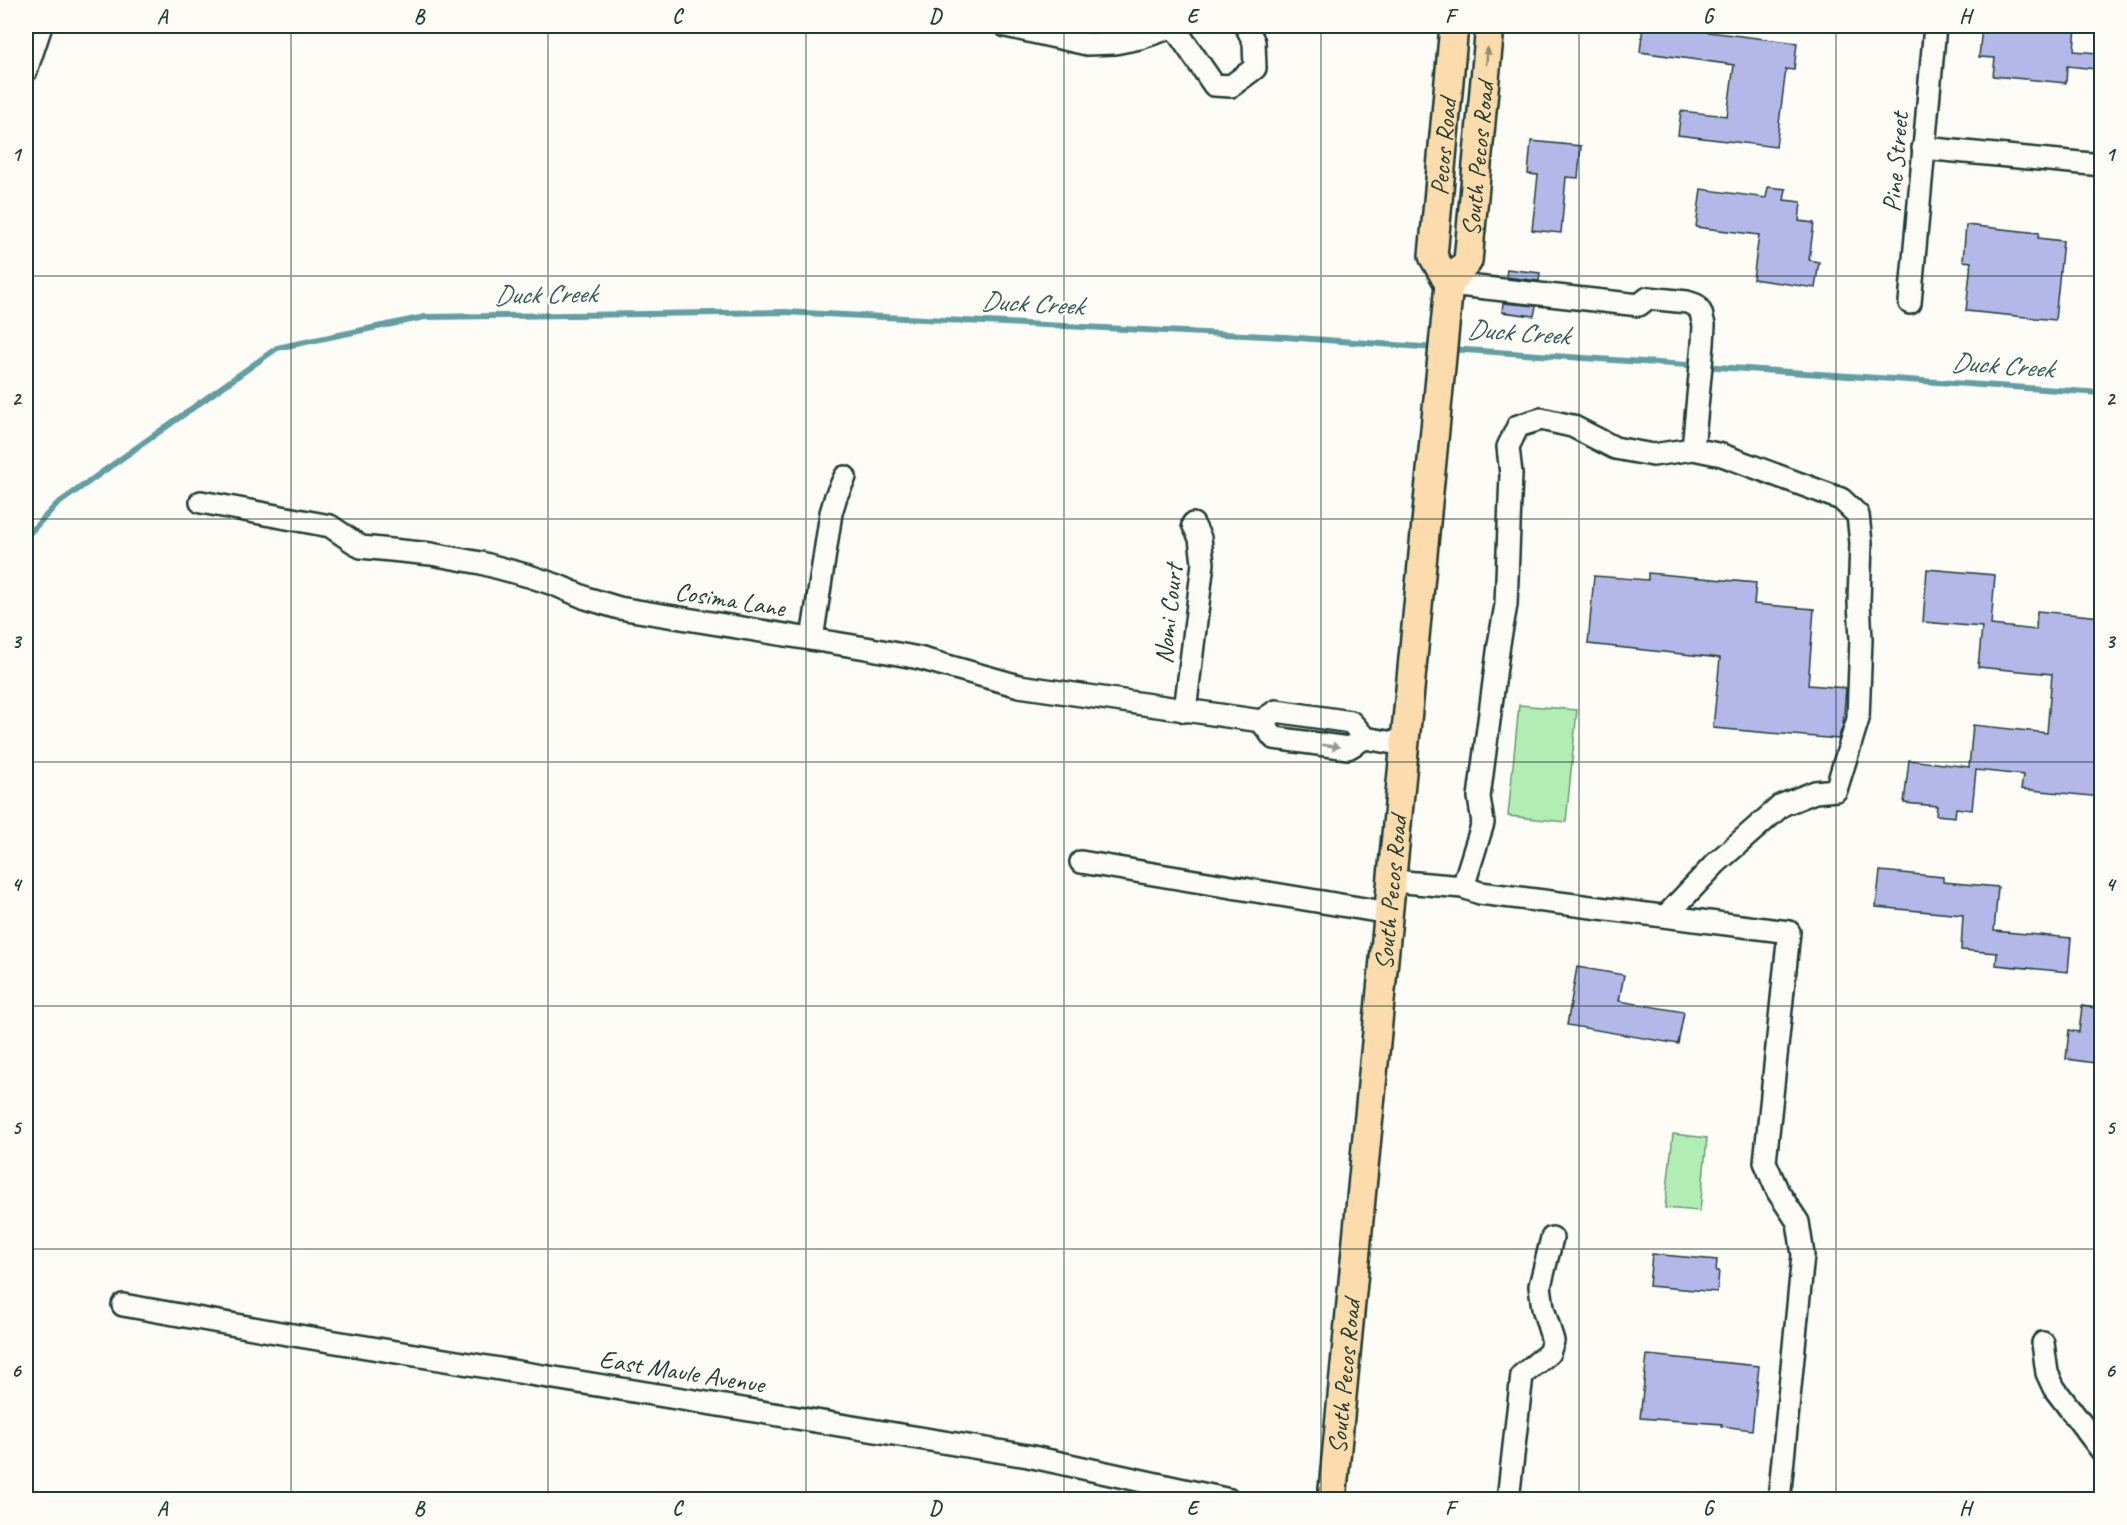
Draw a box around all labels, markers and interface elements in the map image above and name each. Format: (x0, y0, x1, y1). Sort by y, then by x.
text: A (157, 4, 169, 29)
text: B (414, 4, 426, 29)
text: C (672, 4, 684, 29)
text: D (929, 4, 943, 29)
text: E (1187, 4, 1201, 29)
text: F (1445, 4, 1459, 29)
text: G (1703, 4, 1716, 29)
text: H (1959, 4, 1974, 29)
one-way arrow (1482, 47, 1492, 66)
street label: South Pecos Road (1454, 76, 1502, 238)
street label: Pecos Road (1423, 93, 1465, 197)
street label: Pine Street (1875, 109, 1916, 213)
text: 1 (12, 142, 23, 167)
text: 1 (2106, 142, 2117, 167)
water label: Duck Creek (494, 276, 601, 312)
water label: Duck Creek (980, 283, 1089, 323)
water label: Duck Creek (1466, 311, 1575, 353)
water label: Duck Creek (1950, 344, 2059, 386)
text: 2 (12, 386, 23, 411)
text: 2 (2106, 386, 2117, 411)
street label: Nomi Court (1147, 559, 1190, 665)
street label: Cosima Lane (673, 575, 789, 625)
text: 3 (12, 629, 23, 654)
text: 3 (2106, 629, 2117, 654)
one-way arrow (1321, 741, 1340, 750)
street label: South Pecos Road (1367, 810, 1415, 972)
text: 4 (12, 872, 24, 897)
text: 4 (2106, 872, 2118, 897)
text: 5 (12, 1115, 23, 1140)
text: 5 (2106, 1115, 2117, 1140)
street label: South Pecos Road (1321, 1294, 1369, 1455)
street label: East Maule Avenue (597, 1342, 769, 1401)
text: 6 (11, 1358, 22, 1383)
text: 6 (2105, 1358, 2116, 1383)
text: A (157, 1496, 169, 1521)
text: B (414, 1496, 426, 1521)
text: C (672, 1496, 684, 1521)
text: D (929, 1496, 943, 1521)
text: E (1187, 1496, 1201, 1521)
text: F (1445, 1496, 1459, 1521)
text: G (1703, 1496, 1716, 1521)
text: H (1959, 1496, 1974, 1521)

